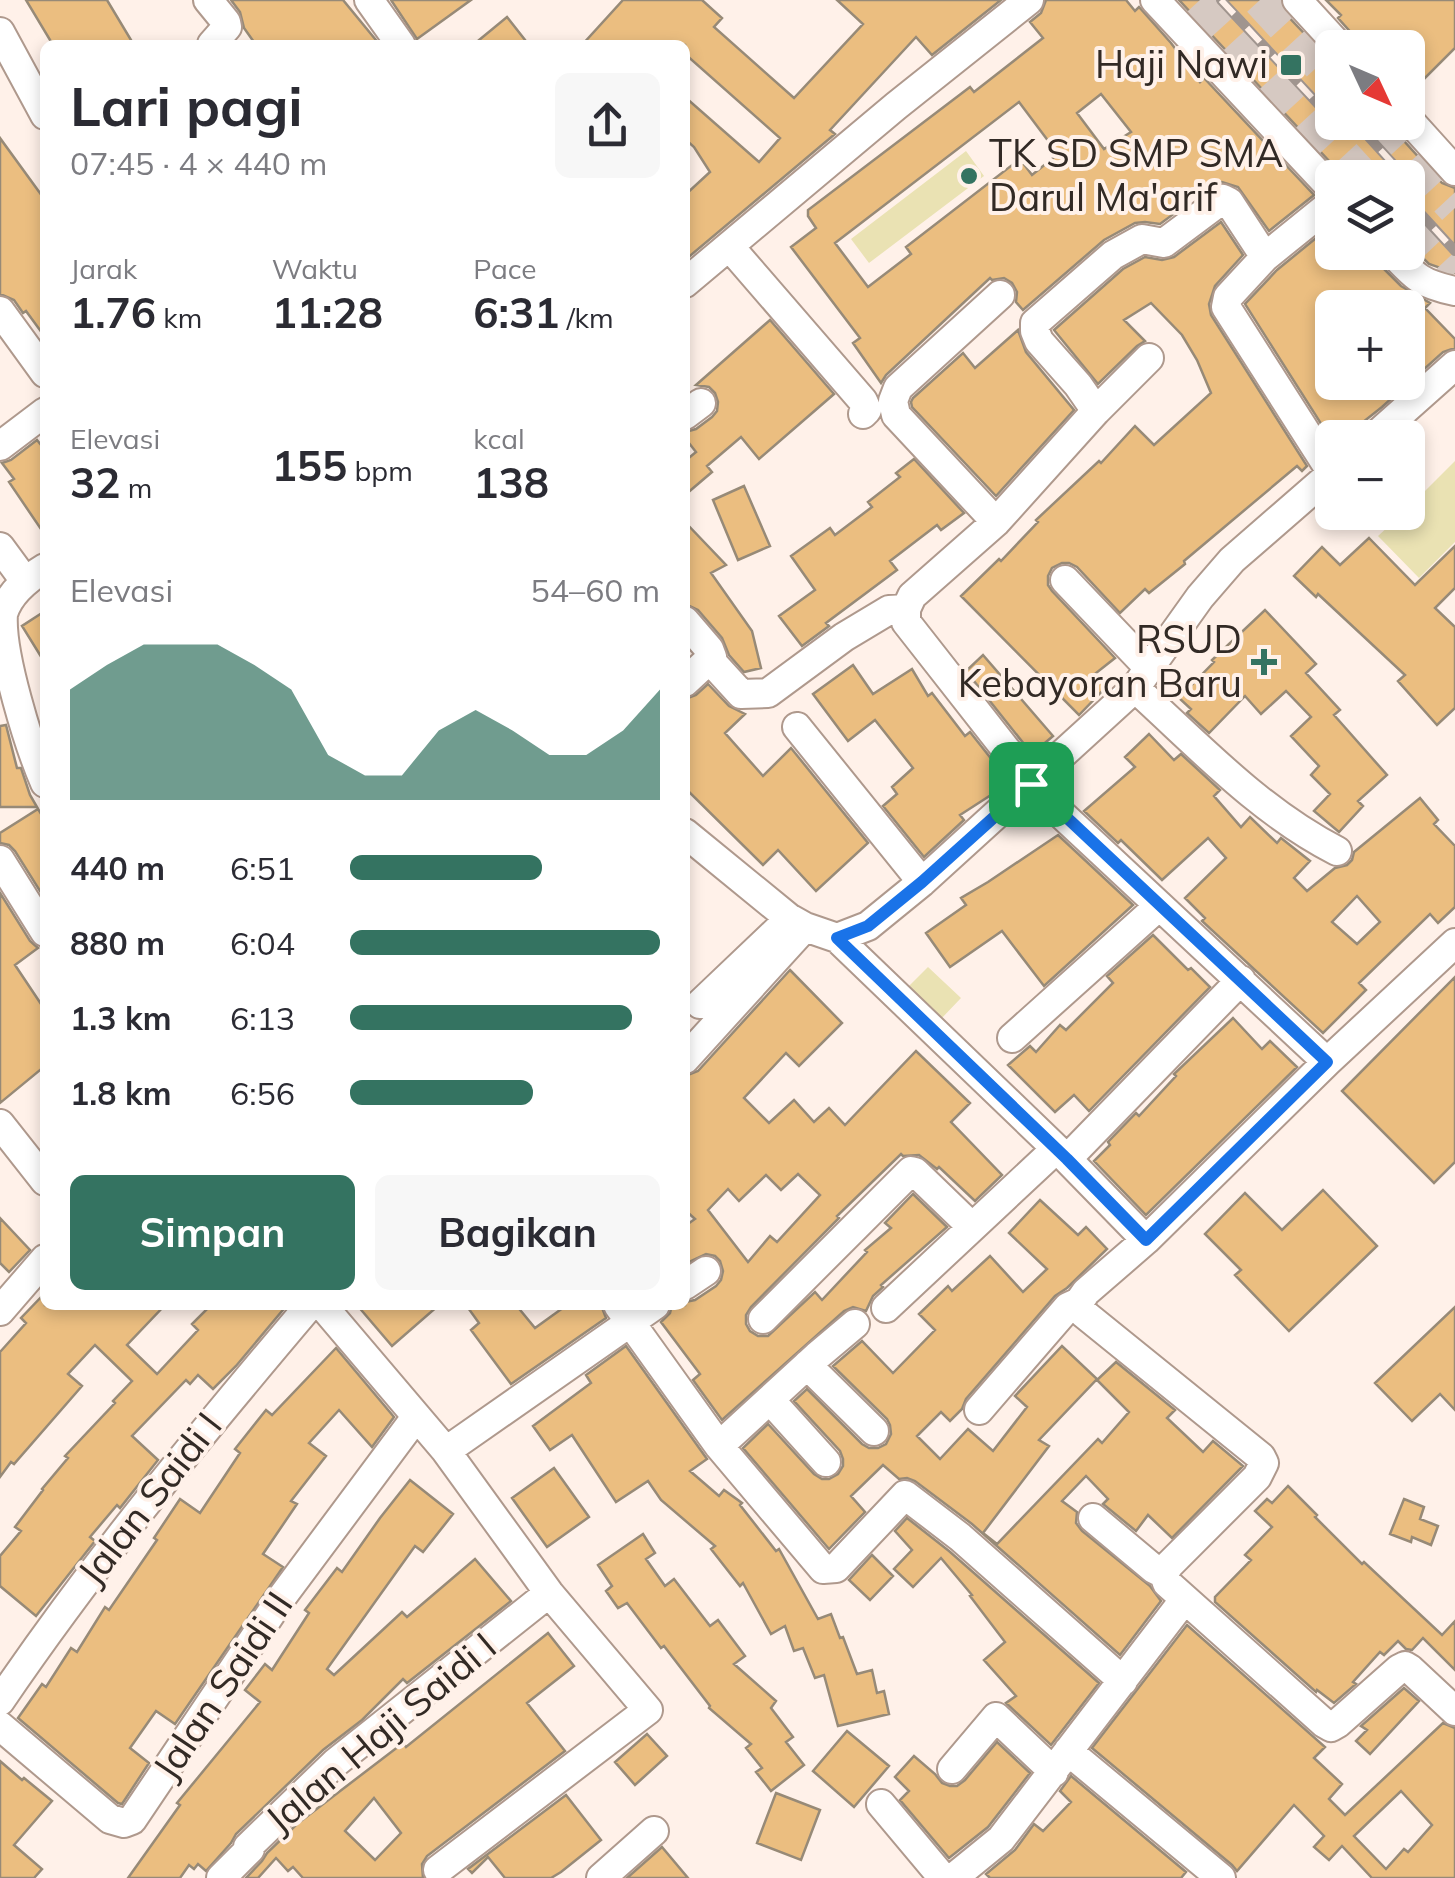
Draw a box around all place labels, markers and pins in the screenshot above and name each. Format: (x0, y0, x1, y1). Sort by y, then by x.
place label: Haji Nawi (1095, 40, 1268, 88)
marker: Haji Nawi (1278, 52, 1304, 78)
place label: TK SD SMP SMA Darul Ma'arif (989, 129, 1283, 221)
marker: TK SD SMP SMA Darul Ma'arif (958, 165, 980, 187)
place label: RSUD Kebayoran Baru (958, 615, 1242, 707)
marker: RSUD Kebayoran Baru (1251, 649, 1277, 675)
pin (989, 742, 1074, 827)

